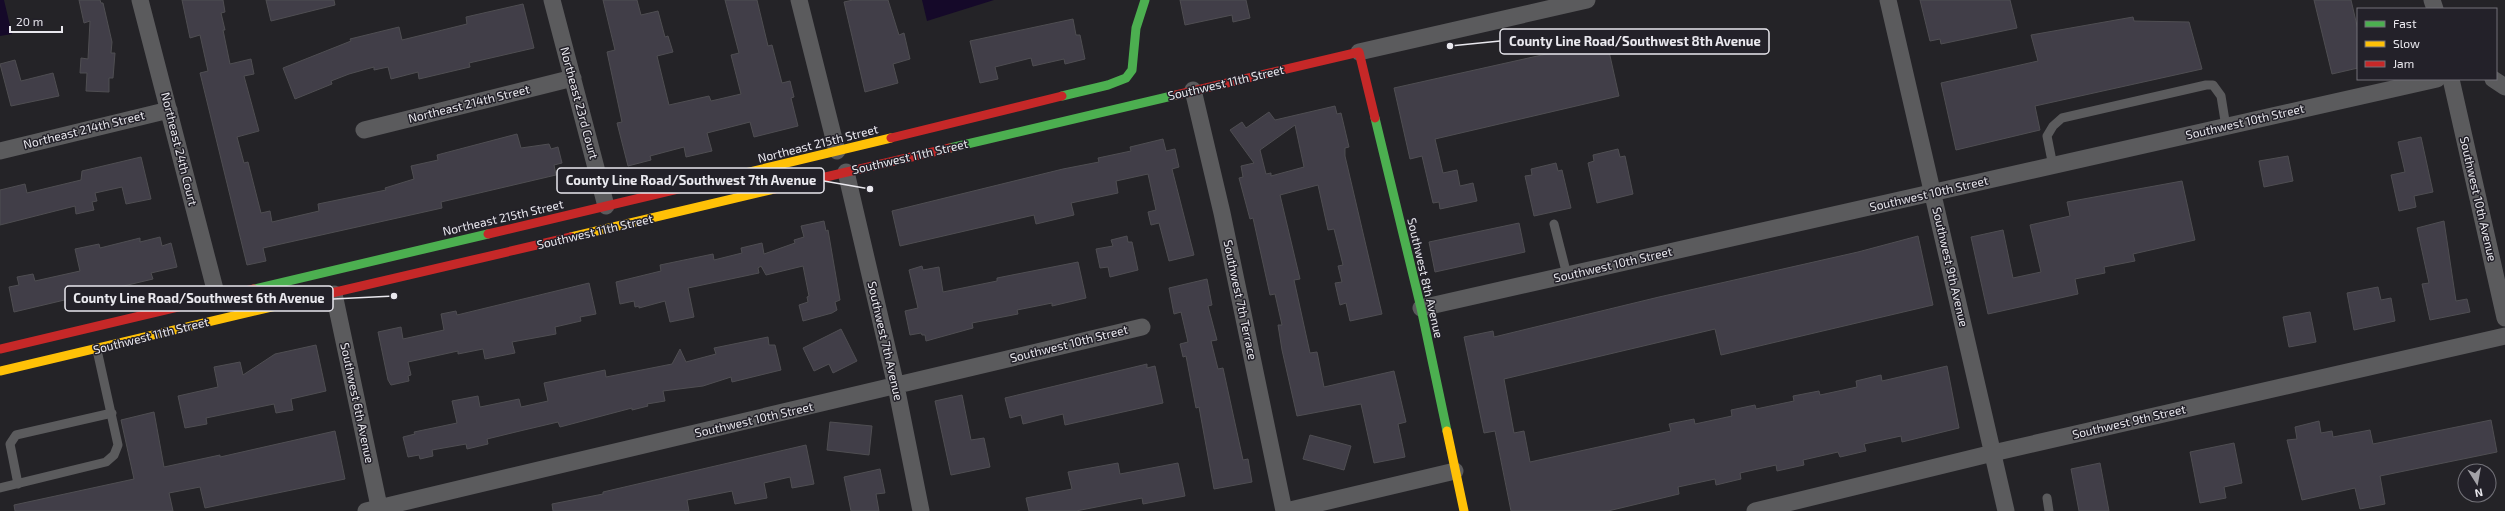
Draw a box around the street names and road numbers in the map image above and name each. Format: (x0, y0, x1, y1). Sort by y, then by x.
street label: Northeast 23rd Court (558, 45, 602, 161)
street label: Southwest 11th Street (1166, 62, 1286, 102)
street label: Northeast 214th Street (407, 81, 531, 125)
street label: Northeast 24th Court (159, 91, 201, 207)
street label: Southwest 10th Street (2184, 100, 2306, 141)
street label: Northeast 214th Street (22, 107, 146, 151)
street label: Northeast 215th Street (756, 121, 880, 165)
street label: Southwest 10th Avenue (2458, 135, 2500, 263)
street label: Southwest 11th Street (850, 136, 970, 176)
street label: Southwest 10th Street (1868, 172, 1990, 213)
street label: Northeast 215th Street (441, 196, 565, 238)
street label: Southwest 9th Avenue (1930, 205, 1972, 328)
street label: Southwest 11th Street (535, 211, 655, 251)
street label: Southwest 8th Avenue (1405, 216, 1447, 339)
street label: Southwest 7th Terrace (1221, 239, 1261, 361)
street label: Southwest 10th Street (1552, 243, 1674, 284)
street label: Southwest 7th Avenue (865, 280, 907, 402)
street label: Southwest 11th Street (91, 314, 210, 356)
street label: Southwest 10th Street (1008, 321, 1130, 364)
street label: Southwest 6th Avenue (338, 341, 378, 464)
street label: Southwest 10th Street (693, 398, 815, 439)
street label: Southwest 9th Street (2071, 401, 2187, 441)

